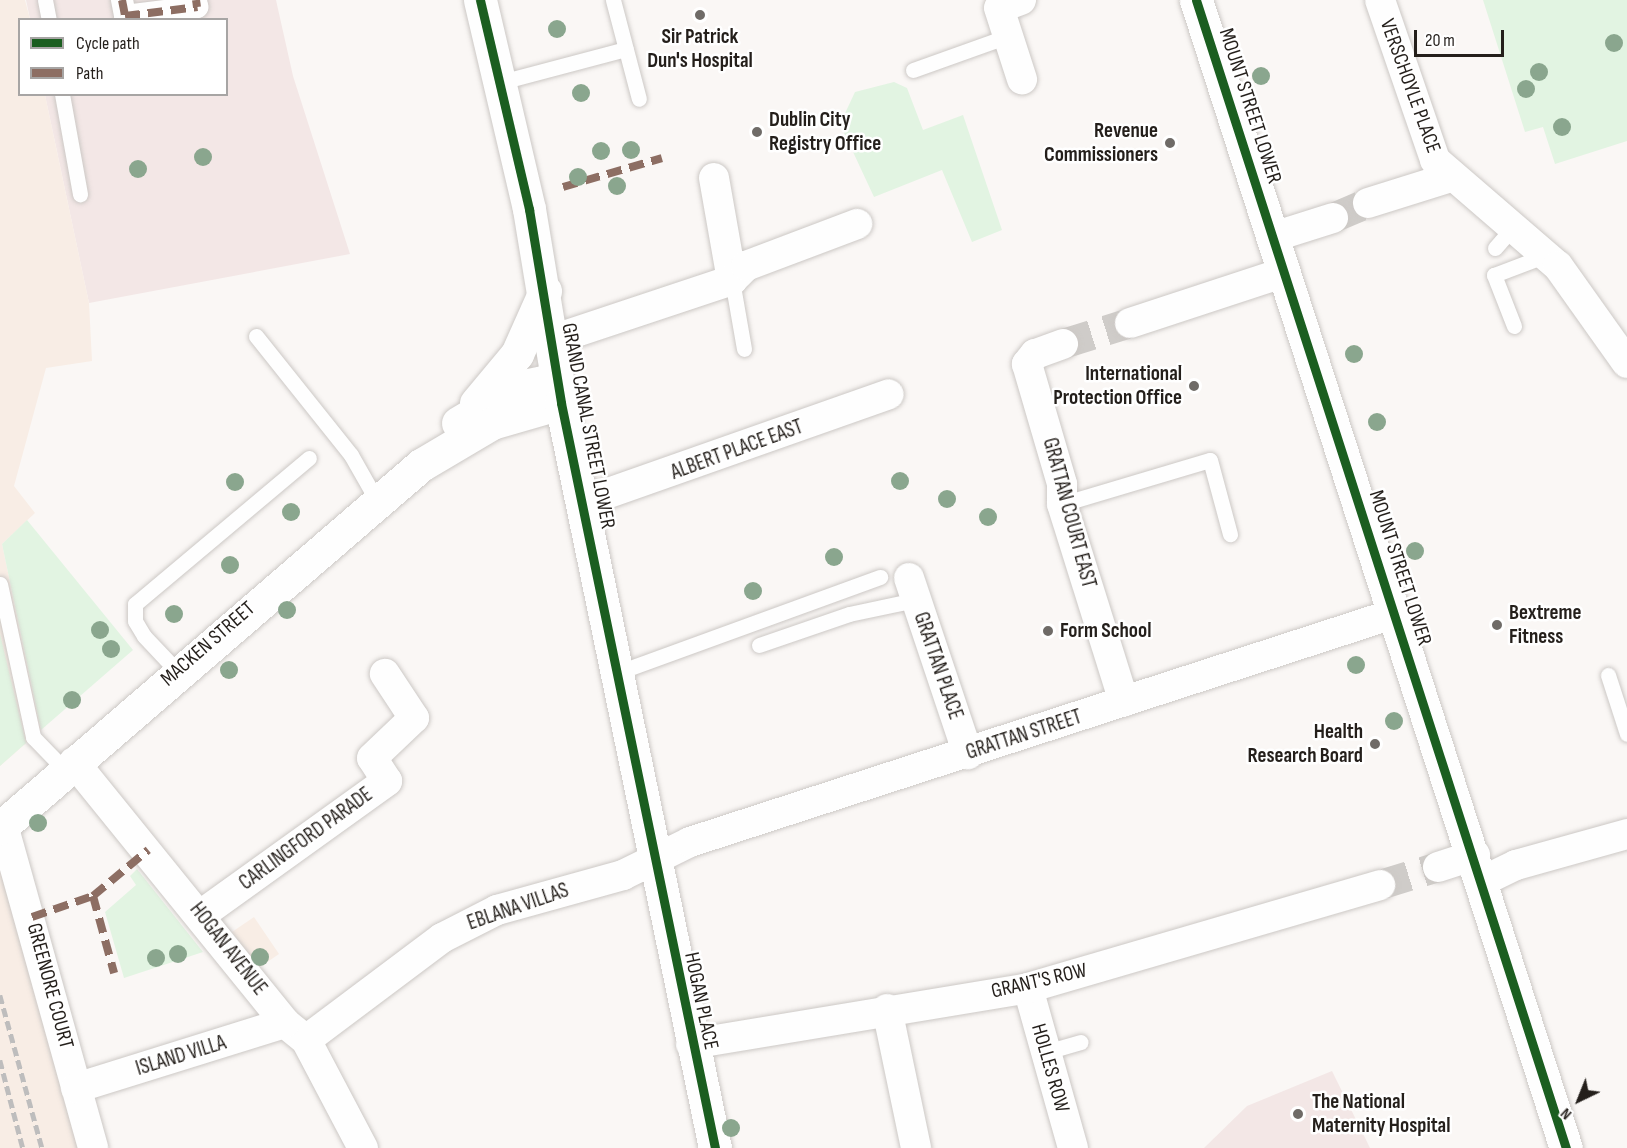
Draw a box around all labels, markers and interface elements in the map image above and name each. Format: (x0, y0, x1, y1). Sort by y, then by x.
marker: Sir Patrick Dun's Hospital (693, 8, 707, 22)
street label: VERSCHOYLE PLACE (1374, 16, 1446, 156)
legend (18, 18, 228, 96)
scale bar (1417, 18, 1507, 56)
place label: Sir Patrick Dun's Hospital (647, 24, 753, 74)
street label: MOUNT STREET LOWER (1213, 25, 1287, 187)
text: 20 m (1425, 30, 1455, 51)
text: Cycle path (76, 33, 140, 54)
text: Path (76, 63, 104, 84)
place label: Dublin City Registry Office (769, 107, 881, 157)
place label: Revenue Commissioners (1044, 118, 1158, 168)
marker: Dublin City Registry Office (750, 125, 764, 139)
marker: Revenue Commissioners (1163, 136, 1177, 150)
street label: GRAND CANAL STREET LOWER (556, 321, 620, 531)
place label: International Protection Office (1053, 361, 1182, 411)
marker: International Protection Office (1187, 379, 1201, 393)
street label: ALBERT PLACE EAST (668, 414, 806, 486)
street label: GRATTAN COURT EAST (1037, 435, 1101, 591)
street label: MOUNT STREET LOWER (1363, 487, 1437, 649)
street label: MACKEN STREET (156, 596, 260, 692)
place label: Bextreme Fitness (1509, 600, 1581, 650)
street label: GRATTAN PLACE (908, 609, 968, 723)
place label: Form School (1060, 618, 1151, 644)
marker: Bextreme Fitness (1490, 618, 1504, 632)
marker: Form School (1041, 624, 1055, 638)
street label: GRATTAN STREET (963, 704, 1085, 766)
place label: Health Research Board (1247, 719, 1363, 769)
marker: Health Research Board (1368, 737, 1382, 751)
street label: CARLINGFORD PARADE (234, 782, 378, 896)
street label: EBLANA VILLAS (464, 878, 572, 936)
street label: HOGAN AVENUE (184, 898, 272, 1000)
street label: GREENORE COURT (21, 920, 79, 1052)
street label: HOGAN PLACE (678, 950, 724, 1052)
street label: GRANT'S ROW (989, 958, 1089, 1004)
street label: HOLLES ROW (1025, 1021, 1075, 1115)
street label: ISLAND VILLA (133, 1030, 229, 1082)
north arrow (1549, 1070, 1609, 1130)
place label: The National Maternity Hospital (1312, 1089, 1450, 1139)
text: N (1557, 1104, 1576, 1123)
marker: The National Maternity Hospital (1289, 1105, 1307, 1123)

